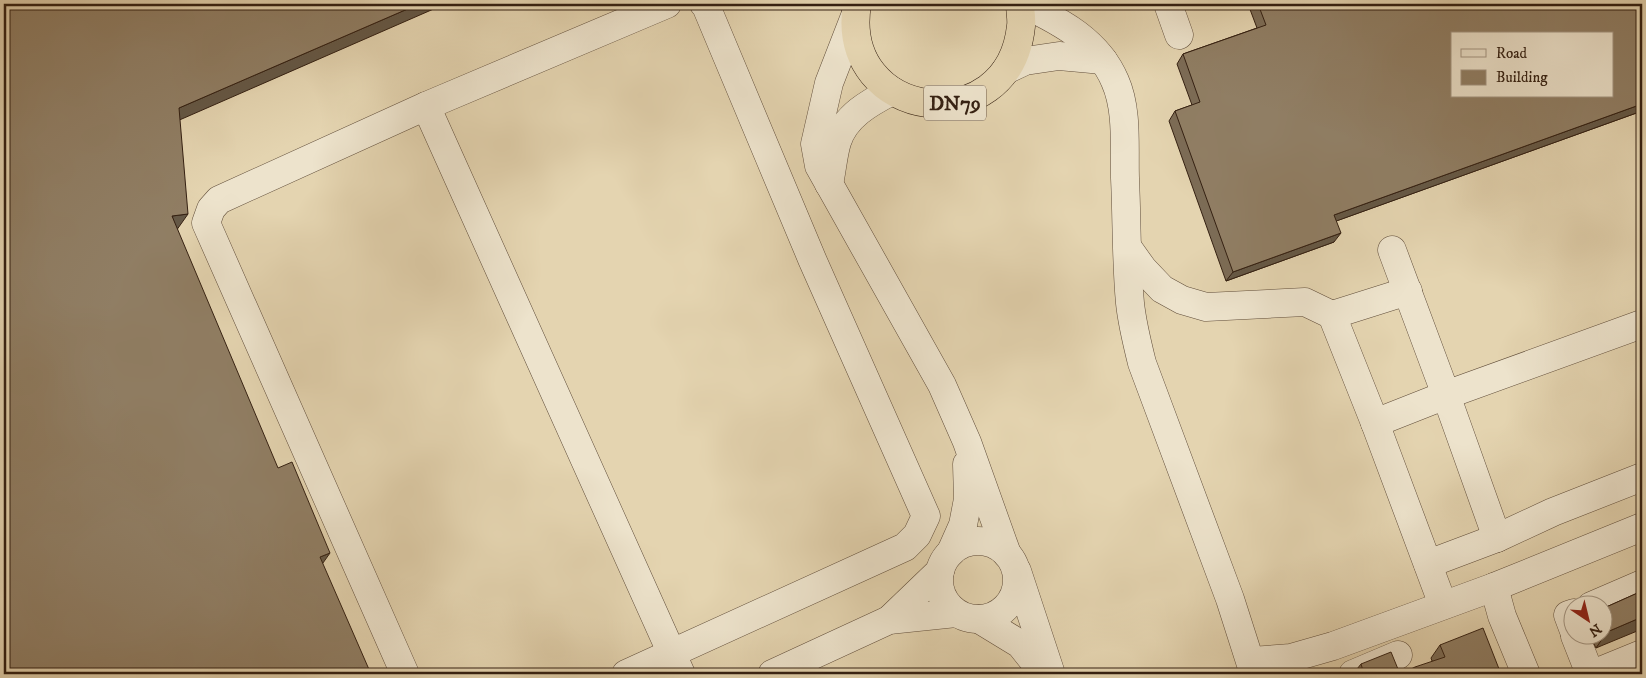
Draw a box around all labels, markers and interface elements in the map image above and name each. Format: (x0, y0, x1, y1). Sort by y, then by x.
legend (1451, 32, 1614, 98)
text: Road (1496, 44, 1528, 63)
text: Building (1496, 68, 1548, 87)
road number: DN79 (924, 86, 986, 120)
north arrow (1564, 596, 1614, 646)
text: N (1585, 619, 1605, 641)

